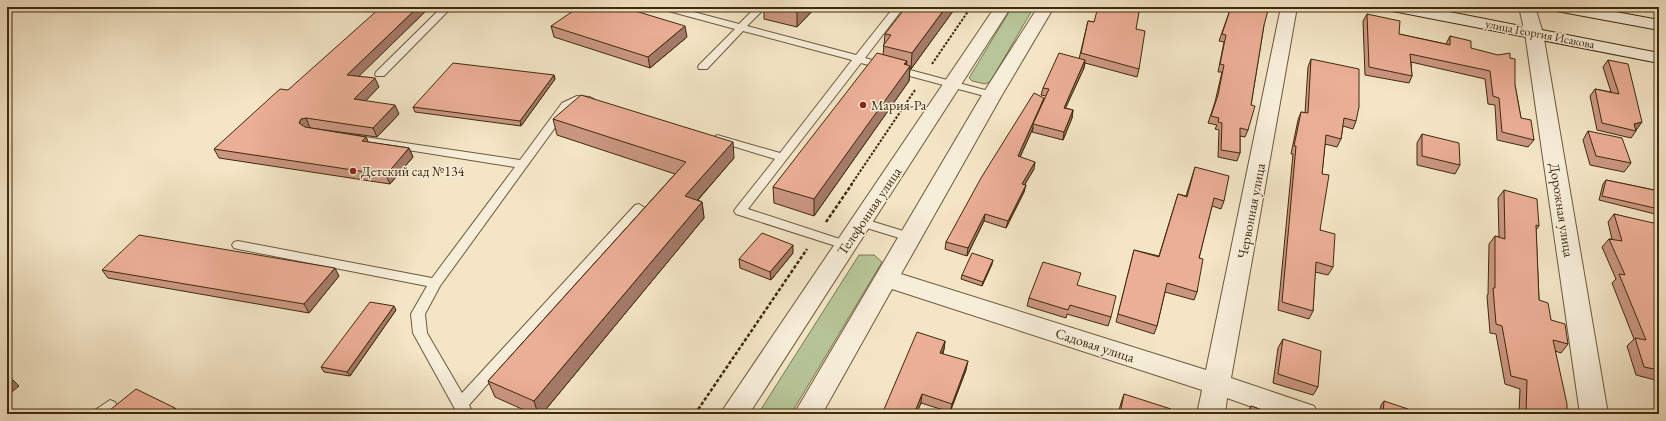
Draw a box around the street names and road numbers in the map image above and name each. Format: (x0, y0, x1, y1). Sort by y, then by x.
street label: улица Георгия Исакова (1484, 16, 1596, 52)
street label: Червонная улица (1233, 161, 1269, 260)
street label: Дорожная улица (1546, 162, 1578, 259)
street label: Телефонная улица (833, 163, 905, 259)
street label: Садовая улица (1053, 324, 1137, 366)

